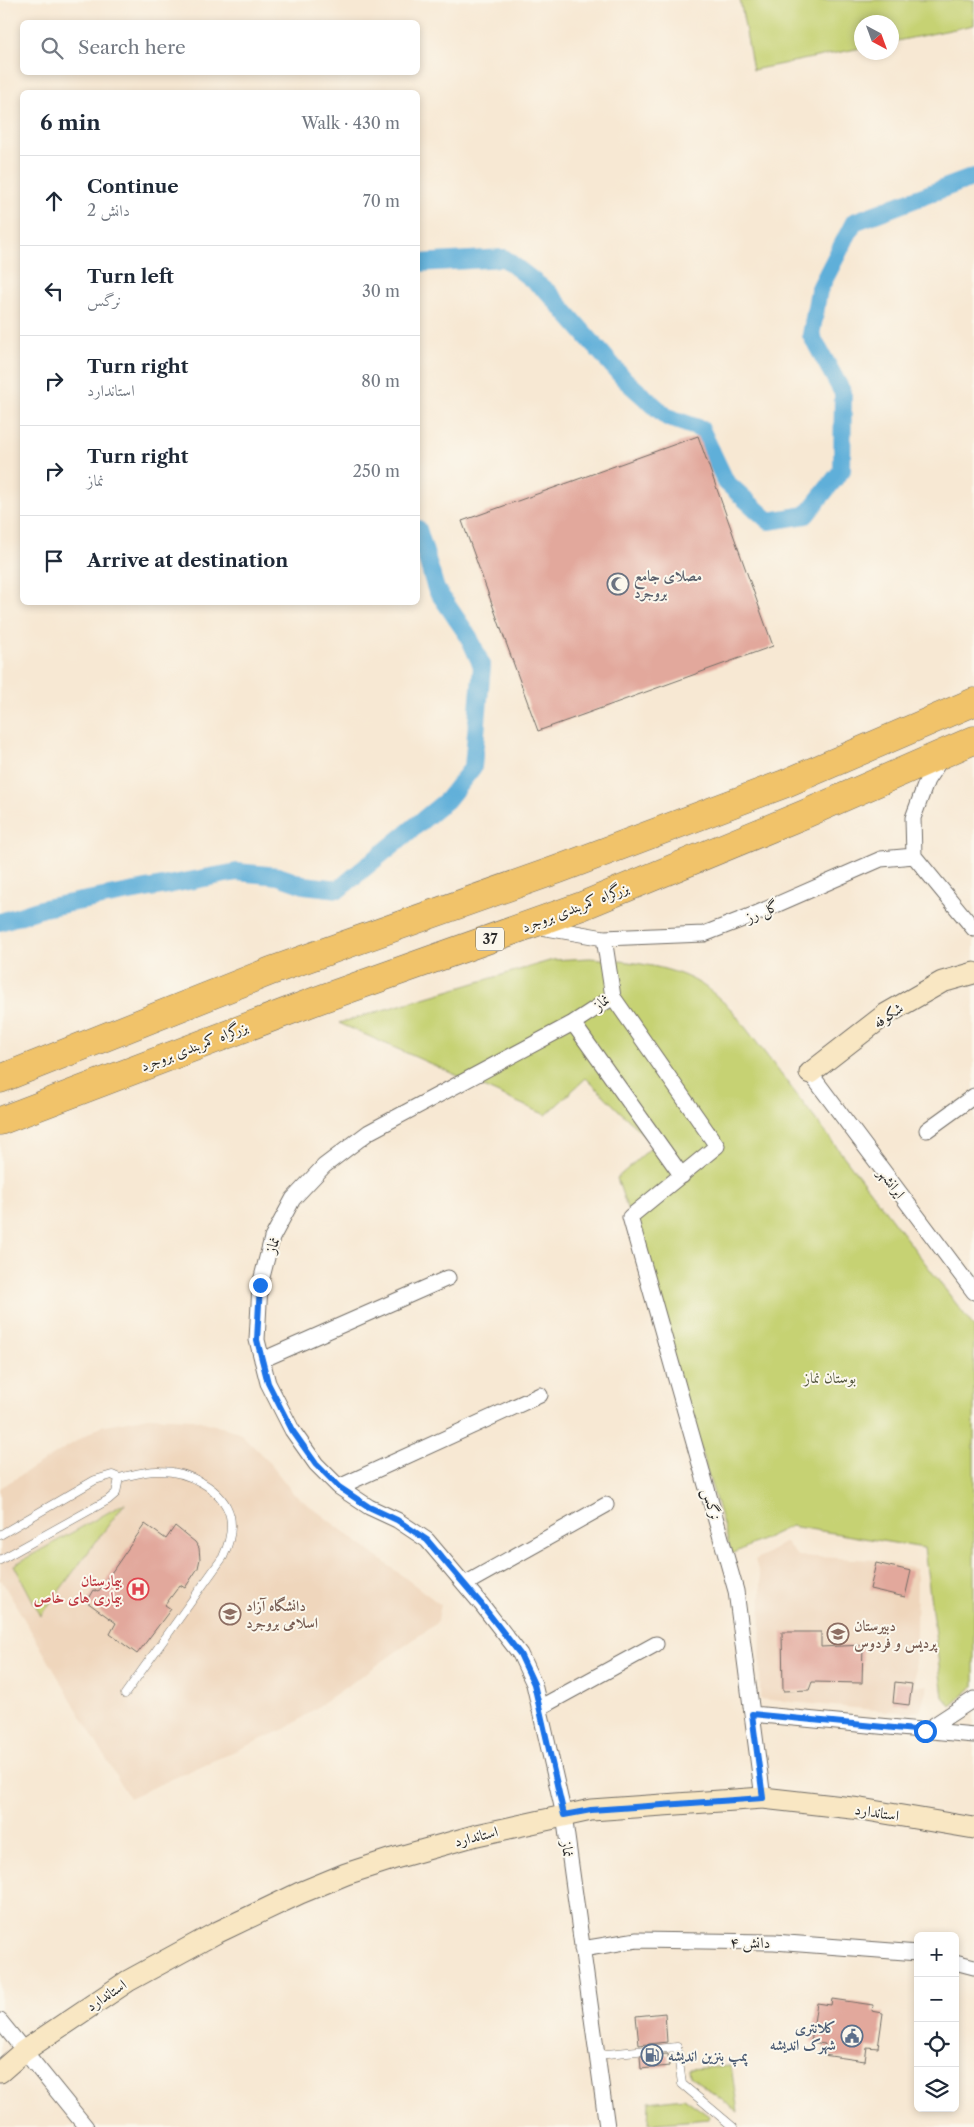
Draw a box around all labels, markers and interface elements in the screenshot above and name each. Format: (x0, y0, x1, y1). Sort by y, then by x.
north arrow (854, 15, 899, 60)
search box (20, 20, 420, 75)
icon: search (38, 34, 66, 62)
text: Search here (78, 36, 186, 59)
text: 6 min (40, 110, 101, 135)
text: Walk · 430 m (301, 113, 400, 133)
text: Continue (87, 175, 179, 198)
icon: ahead (40, 187, 68, 215)
text: 70 m (363, 191, 400, 211)
text: دانش 2 (87, 200, 130, 220)
text: Turn left (87, 265, 174, 288)
icon: left (40, 277, 68, 305)
text: 30 m (362, 281, 400, 301)
text: نرگس (87, 290, 121, 310)
text: Turn right (87, 355, 188, 378)
icon: right (40, 367, 68, 395)
text: 80 m (361, 371, 400, 391)
text: استاندارد (87, 380, 135, 400)
text: Turn right (87, 445, 188, 468)
icon: right (40, 457, 68, 485)
text: 250 m (353, 461, 400, 481)
text: نماز (87, 470, 104, 490)
icon: arrive (40, 547, 68, 575)
text: Arrive at destination (87, 549, 288, 572)
place label: مصلای جامع بروجرد (634, 566, 702, 602)
mosque icon: مصلای جامع بروجرد (606, 572, 630, 596)
street label: بزرگراه کمربندی بروجرد (519, 878, 632, 937)
street label: گل رز (741, 896, 782, 928)
road number: 37 (476, 928, 504, 951)
street label: نماز (587, 990, 613, 1016)
street label: شکوفه (869, 998, 907, 1032)
street label: بزرگراه کمربندی بروجرد (138, 1017, 251, 1076)
street label: ایرانشهر (872, 1162, 910, 1203)
street label: نماز (260, 1234, 284, 1257)
route end (249, 1274, 272, 1297)
park label: بوستان نماز (802, 1368, 856, 1387)
street label: نرگس (697, 1486, 726, 1522)
place label: بیمارستان بیماری های خاص (33, 1571, 123, 1608)
hospital icon: بیمارستان بیماری های خاص (126, 1577, 150, 1601)
place label: دانشگاه آزاد اسلامی بروجرد (246, 1596, 318, 1632)
school or university icon: دانشگاه آزاد اسلامی بروجرد (218, 1602, 242, 1626)
place label: دبیرستان پردیس و فردوس (854, 1616, 938, 1653)
school or university icon: دبیرستان پردیس و فردوس (826, 1622, 850, 1646)
route start (914, 1720, 937, 1743)
street label: استاندارد (853, 1799, 901, 1825)
street label: استاندارد (452, 1821, 500, 1851)
street label: نماز (557, 1838, 579, 1858)
street label: دانش ۴ (730, 1932, 770, 1953)
map controls (914, 1932, 959, 2112)
button: + (914, 1932, 959, 1977)
street label: استاندارد (82, 1975, 130, 2015)
button: − (914, 1977, 959, 2022)
place label: کلانتری شهرک اندیشه (770, 2018, 836, 2055)
button: locate (914, 2022, 959, 2067)
public building icon: کلانتری شهرک اندیشه (840, 2024, 864, 2048)
fuel station icon: پمپ بنزین اندیشه (640, 2043, 664, 2067)
place label: پمپ بنزین اندیشه (668, 2046, 749, 2067)
button: layers (914, 2067, 959, 2112)

